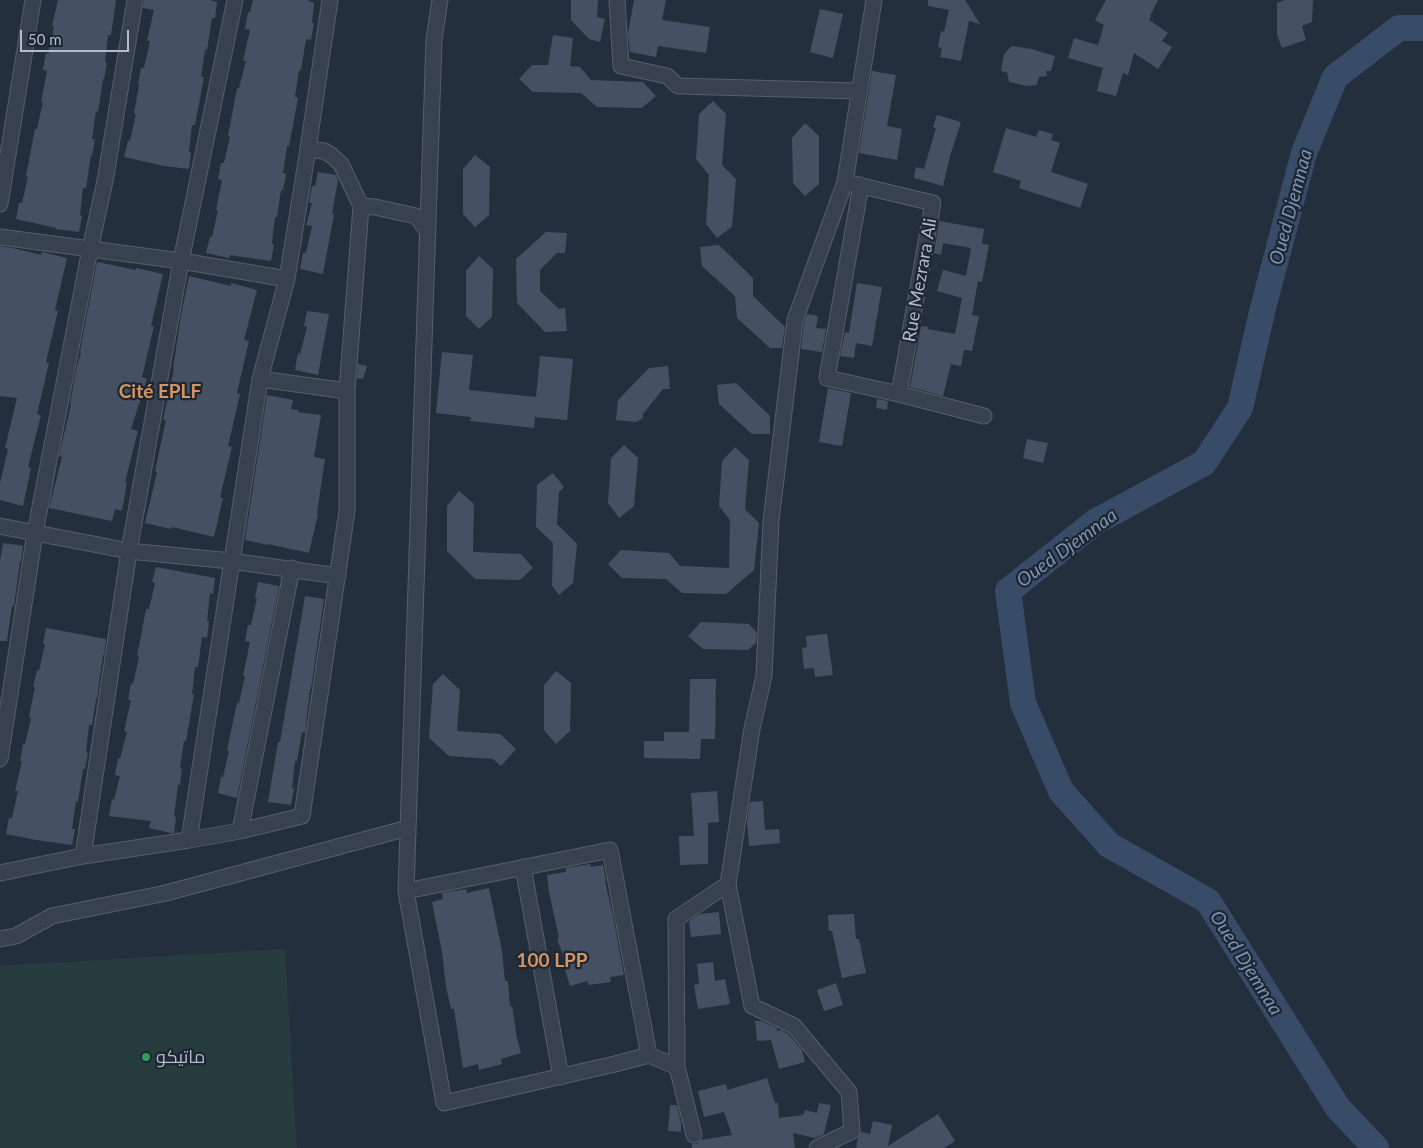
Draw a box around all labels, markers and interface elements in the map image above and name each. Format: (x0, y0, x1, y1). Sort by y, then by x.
scale bar (22, 20, 131, 52)
text: 50 m (28, 30, 62, 48)
water label: Oued Djemnaa (1265, 147, 1317, 267)
street label: Rue Mezrara Ali (898, 216, 942, 344)
district label: Cité EPLF (119, 381, 201, 403)
water label: Oued Djemnaa (1012, 504, 1122, 592)
water label: Oued Djemnaa (1205, 907, 1287, 1019)
district label: 100 LPP (516, 950, 588, 972)
place label: ماتيكو (156, 1046, 205, 1068)
marker: ماتيكو (140, 1051, 152, 1063)

